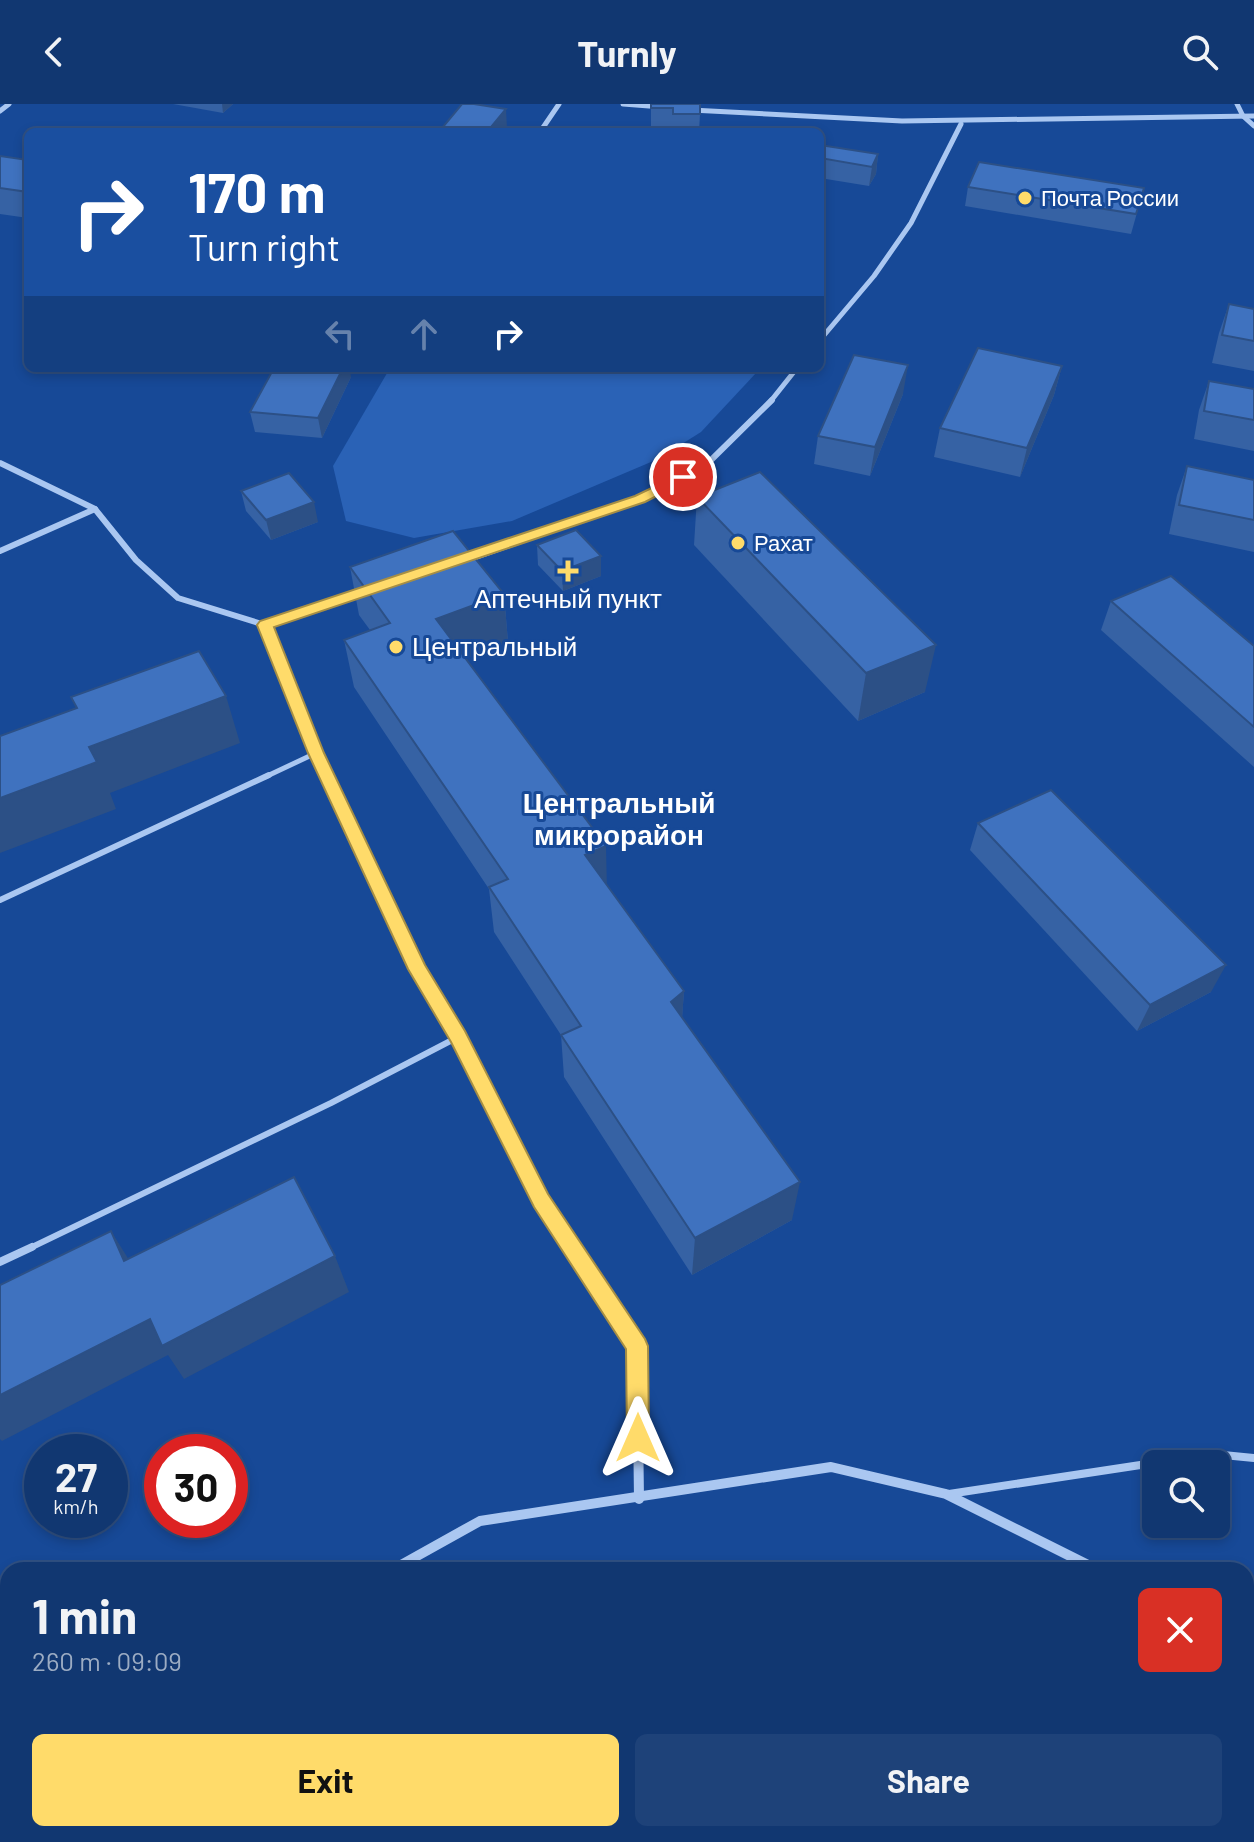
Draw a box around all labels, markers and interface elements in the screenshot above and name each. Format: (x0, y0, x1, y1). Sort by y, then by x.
icon: back (32, 30, 76, 74)
icon: search (1178, 30, 1222, 74)
text: Turnly (577, 31, 677, 74)
text: 170 m (188, 157, 325, 224)
icon: right (56, 160, 160, 264)
place label: Почта России (1041, 184, 1179, 210)
marker: Почта России (1016, 189, 1034, 207)
text: Turn right (188, 225, 340, 268)
icon: left (318, 312, 362, 356)
icon: ahead (402, 312, 446, 356)
icon: right (486, 312, 530, 356)
pin (649, 443, 717, 511)
icon: arrive (661, 455, 705, 499)
place label: Рахат (754, 529, 813, 555)
marker: Рахат (729, 534, 747, 552)
marker: Аптечный пункт (559, 562, 577, 580)
place label: Аптечный пункт (474, 582, 662, 613)
place label: Центральный (412, 630, 577, 661)
marker: Центральный (387, 638, 405, 656)
district label: Центральный микрорайон (523, 785, 715, 851)
position arrow (596, 1396, 680, 1480)
speed limit sign: 30 (144, 1434, 248, 1538)
map controls (1142, 1450, 1230, 1538)
button: search (1142, 1450, 1230, 1538)
text: 27 (55, 1452, 97, 1500)
text: km/h (53, 1494, 99, 1518)
text: 1 min (32, 1586, 137, 1644)
button: close (1138, 1588, 1222, 1672)
text: 260 m · 09:09 (32, 1645, 182, 1676)
button: Exit (32, 1734, 619, 1826)
button: Share (635, 1734, 1222, 1826)

